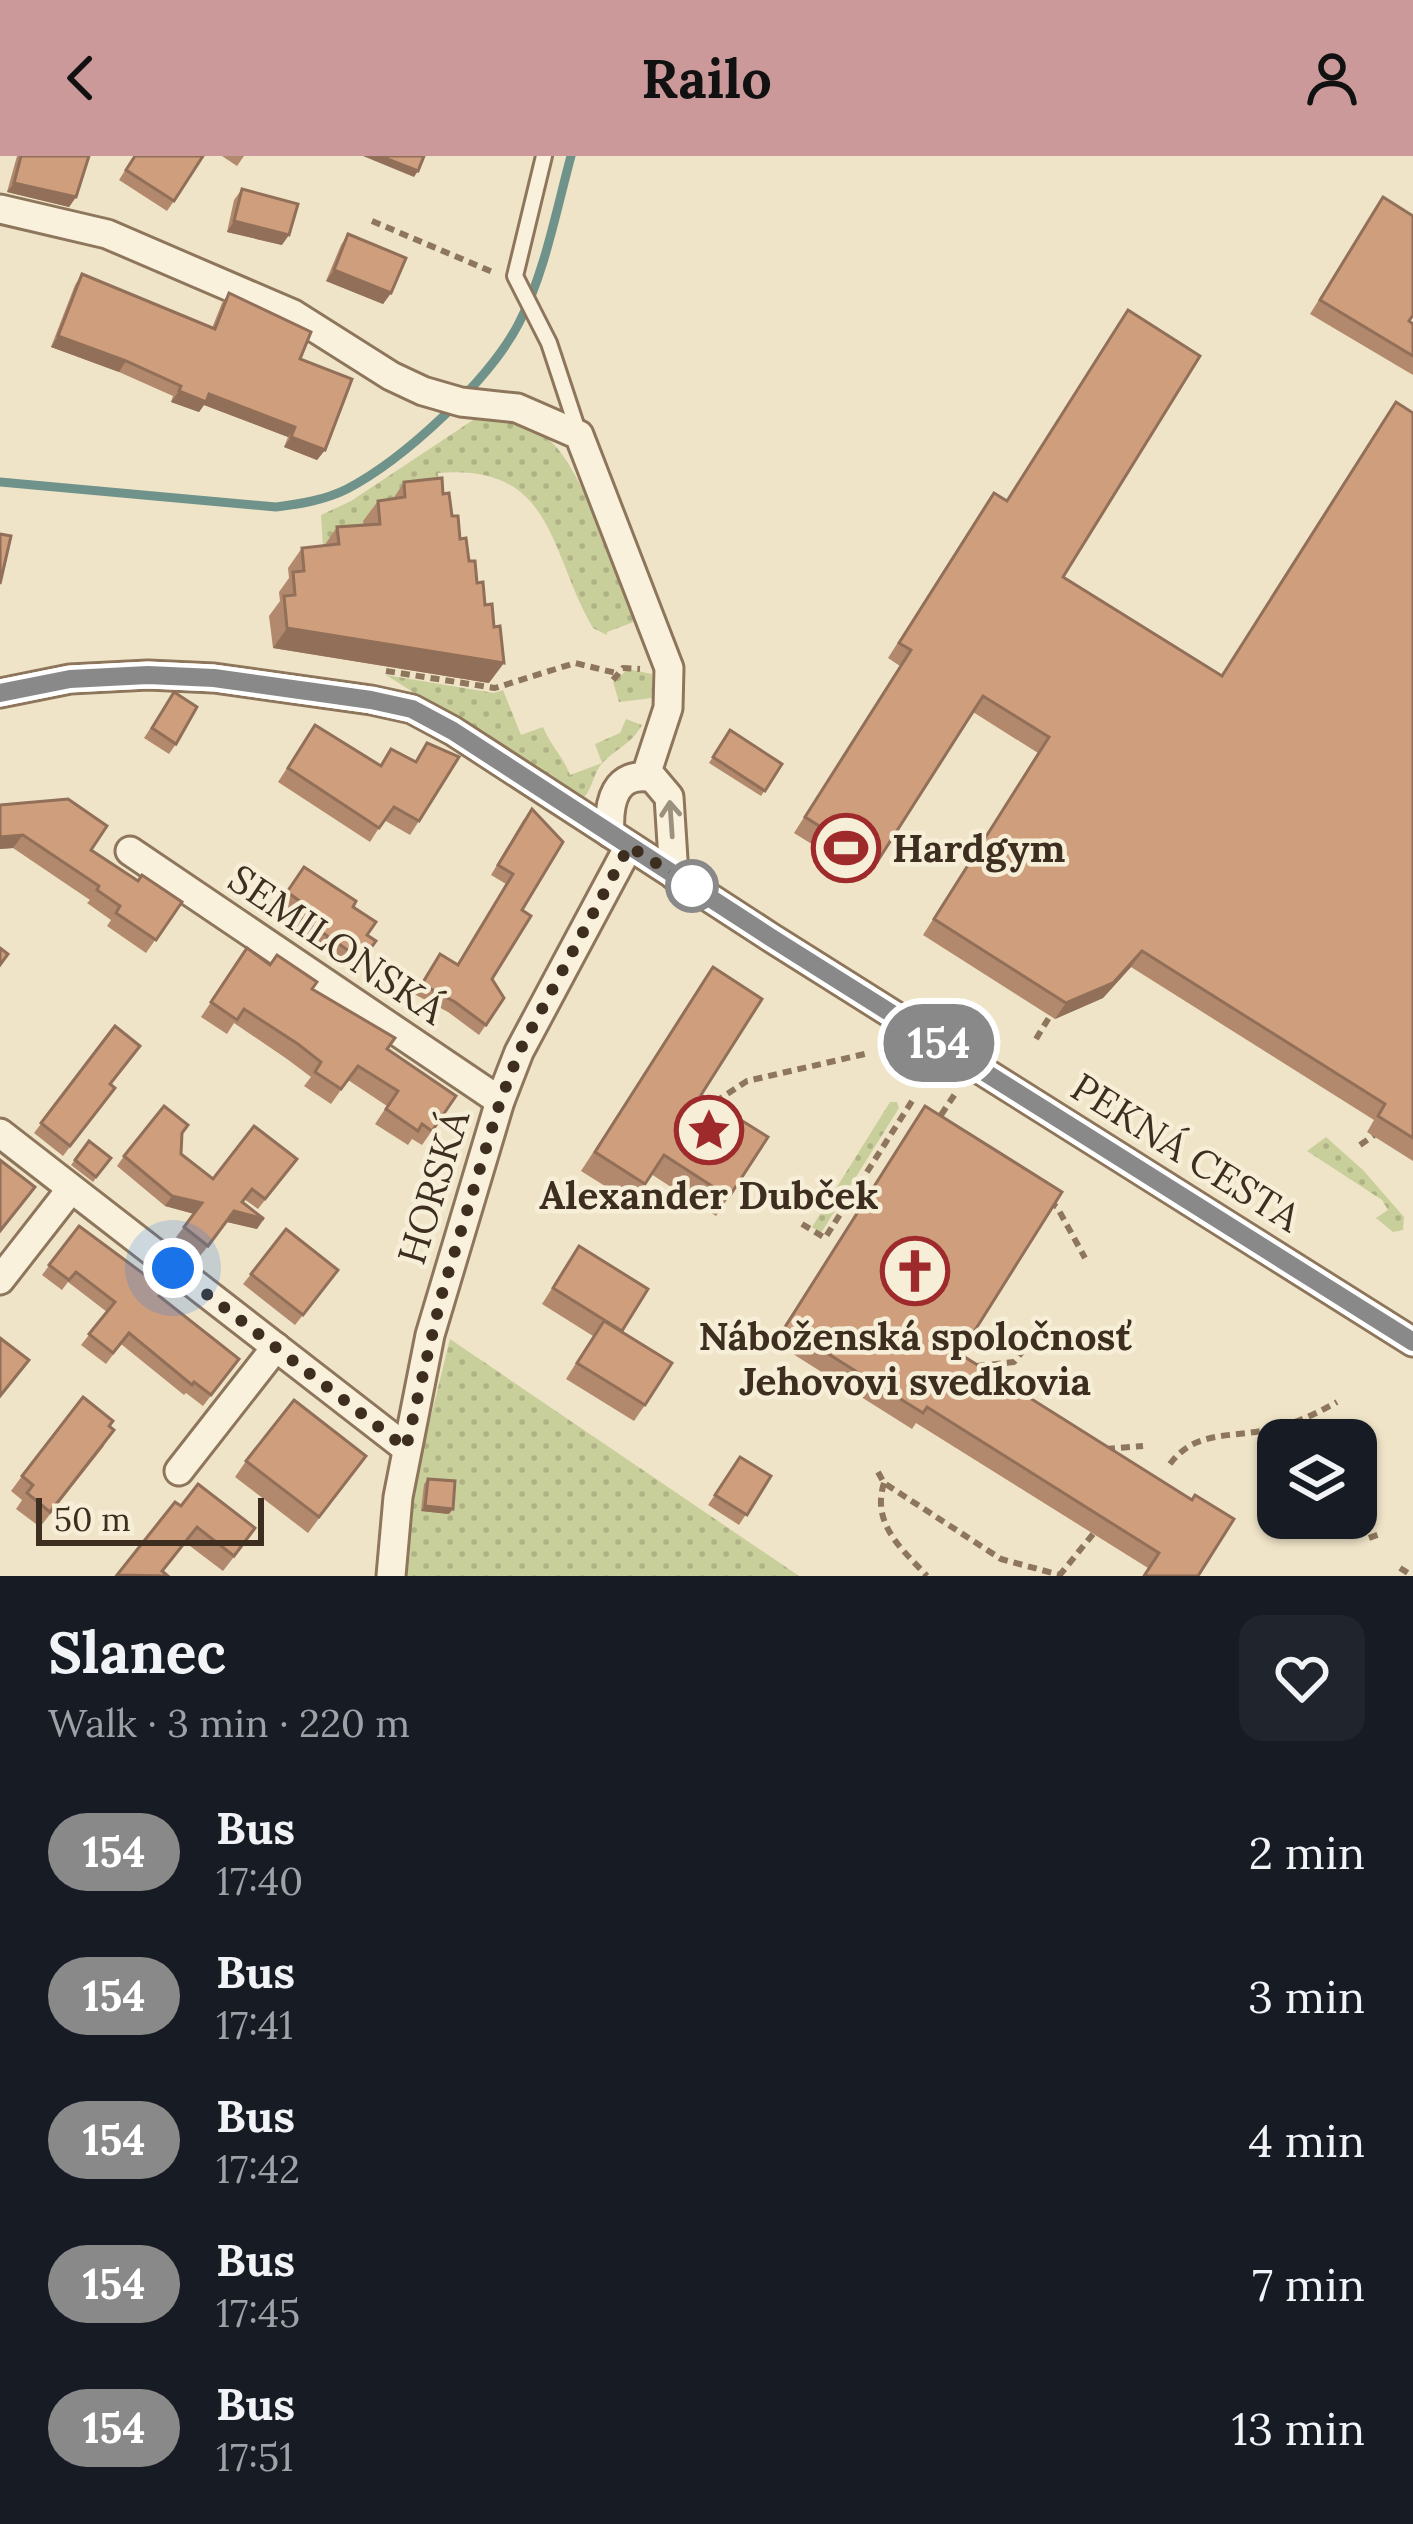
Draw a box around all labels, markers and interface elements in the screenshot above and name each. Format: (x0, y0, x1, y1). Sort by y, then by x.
text: Railo (641, 44, 772, 113)
icon: back (48, 45, 114, 111)
icon: person (1299, 45, 1365, 111)
one-way arrow (659, 800, 682, 839)
sports icon: Hardgym (811, 813, 881, 883)
place label: Hardgym (892, 823, 1065, 873)
street label: SEMILONSKÁ (219, 853, 455, 1035)
unlabelled marker (667, 861, 717, 911)
line badge: 154 (870, 1004, 1008, 1082)
text: 154 (907, 1016, 971, 1070)
street label: PEKNÁ CESTA (1062, 1062, 1310, 1243)
place icon: Alexander Dubček (674, 1095, 744, 1165)
street label: HORSKÁ (386, 1103, 480, 1270)
place label: Alexander Dubček (539, 1170, 879, 1220)
church icon: Náboženská spoločnosť Jehovovi svedkovia (880, 1236, 950, 1306)
your location (143, 1238, 203, 1298)
place label: Náboženská spoločnosť Jehovovi svedkovia (698, 1311, 1132, 1406)
map controls (1257, 1419, 1377, 1539)
button: layers (1257, 1419, 1377, 1539)
scale bar (36, 1492, 264, 1545)
text: 50 m (54, 1498, 131, 1540)
button: heart (1239, 1615, 1365, 1741)
text: Slanec (48, 1616, 226, 1689)
text: Walk · 3 min · 220 m (48, 1698, 410, 1748)
text: Bus (216, 1799, 295, 1856)
text: 2 min (1249, 1824, 1365, 1881)
text: 154 (82, 1825, 146, 1879)
text: 17:40 (216, 1856, 303, 1906)
text: Bus (216, 1943, 295, 2000)
text: 3 min (1248, 1968, 1365, 2025)
text: 154 (82, 1969, 146, 2023)
text: 17:41 (216, 2000, 293, 2050)
text: Bus (216, 2087, 295, 2144)
text: 4 min (1249, 2112, 1365, 2169)
text: 154 (82, 2113, 146, 2167)
text: 17:42 (216, 2144, 300, 2194)
text: Bus (216, 2231, 295, 2288)
text: 7 min (1252, 2256, 1365, 2313)
text: 154 (82, 2257, 146, 2311)
text: 17:45 (216, 2288, 300, 2338)
text: Bus (216, 2375, 295, 2432)
text: 13 min (1232, 2400, 1365, 2457)
text: 154 (82, 2401, 146, 2455)
text: 17:51 (216, 2432, 293, 2482)

